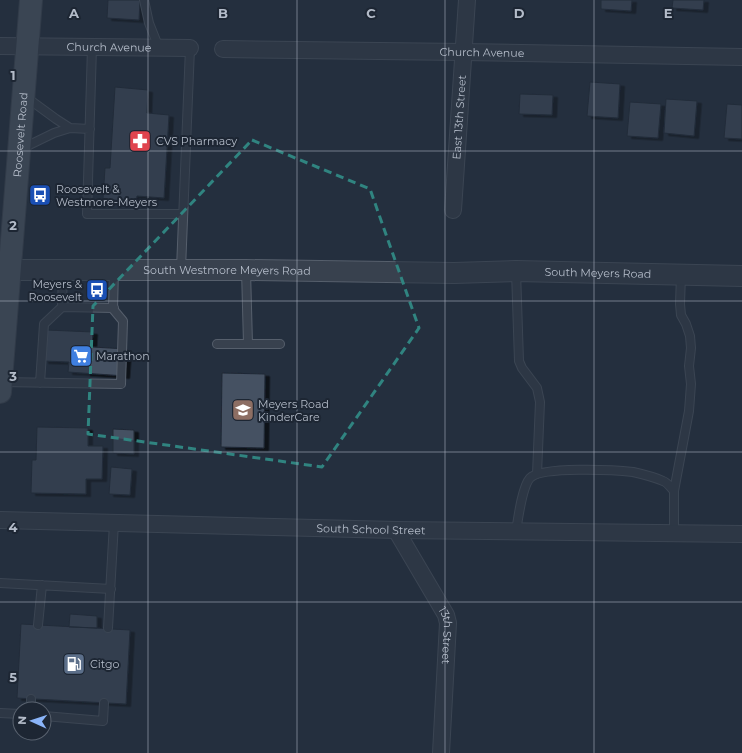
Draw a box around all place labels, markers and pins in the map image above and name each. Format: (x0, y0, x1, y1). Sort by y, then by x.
pharmacy icon: CVS Pharmacy (127, 128, 153, 154)
place label: CVS Pharmacy (156, 134, 237, 148)
bus stop icon: Roosevelt & Westmore-Meyers (27, 182, 53, 208)
place label: Roosevelt & Westmore-Meyers (56, 182, 158, 209)
place label: Meyers & Roosevelt (29, 277, 83, 304)
bus stop icon: Meyers & Roosevelt (84, 277, 110, 303)
supermarket icon: Marathon (68, 343, 94, 369)
place label: Marathon (96, 349, 150, 363)
school or university icon: Meyers Road KinderCare (230, 397, 256, 423)
place label: Meyers Road KinderCare (258, 397, 329, 424)
fuel station icon: Citgo (61, 651, 87, 677)
place label: Citgo (90, 657, 119, 671)

